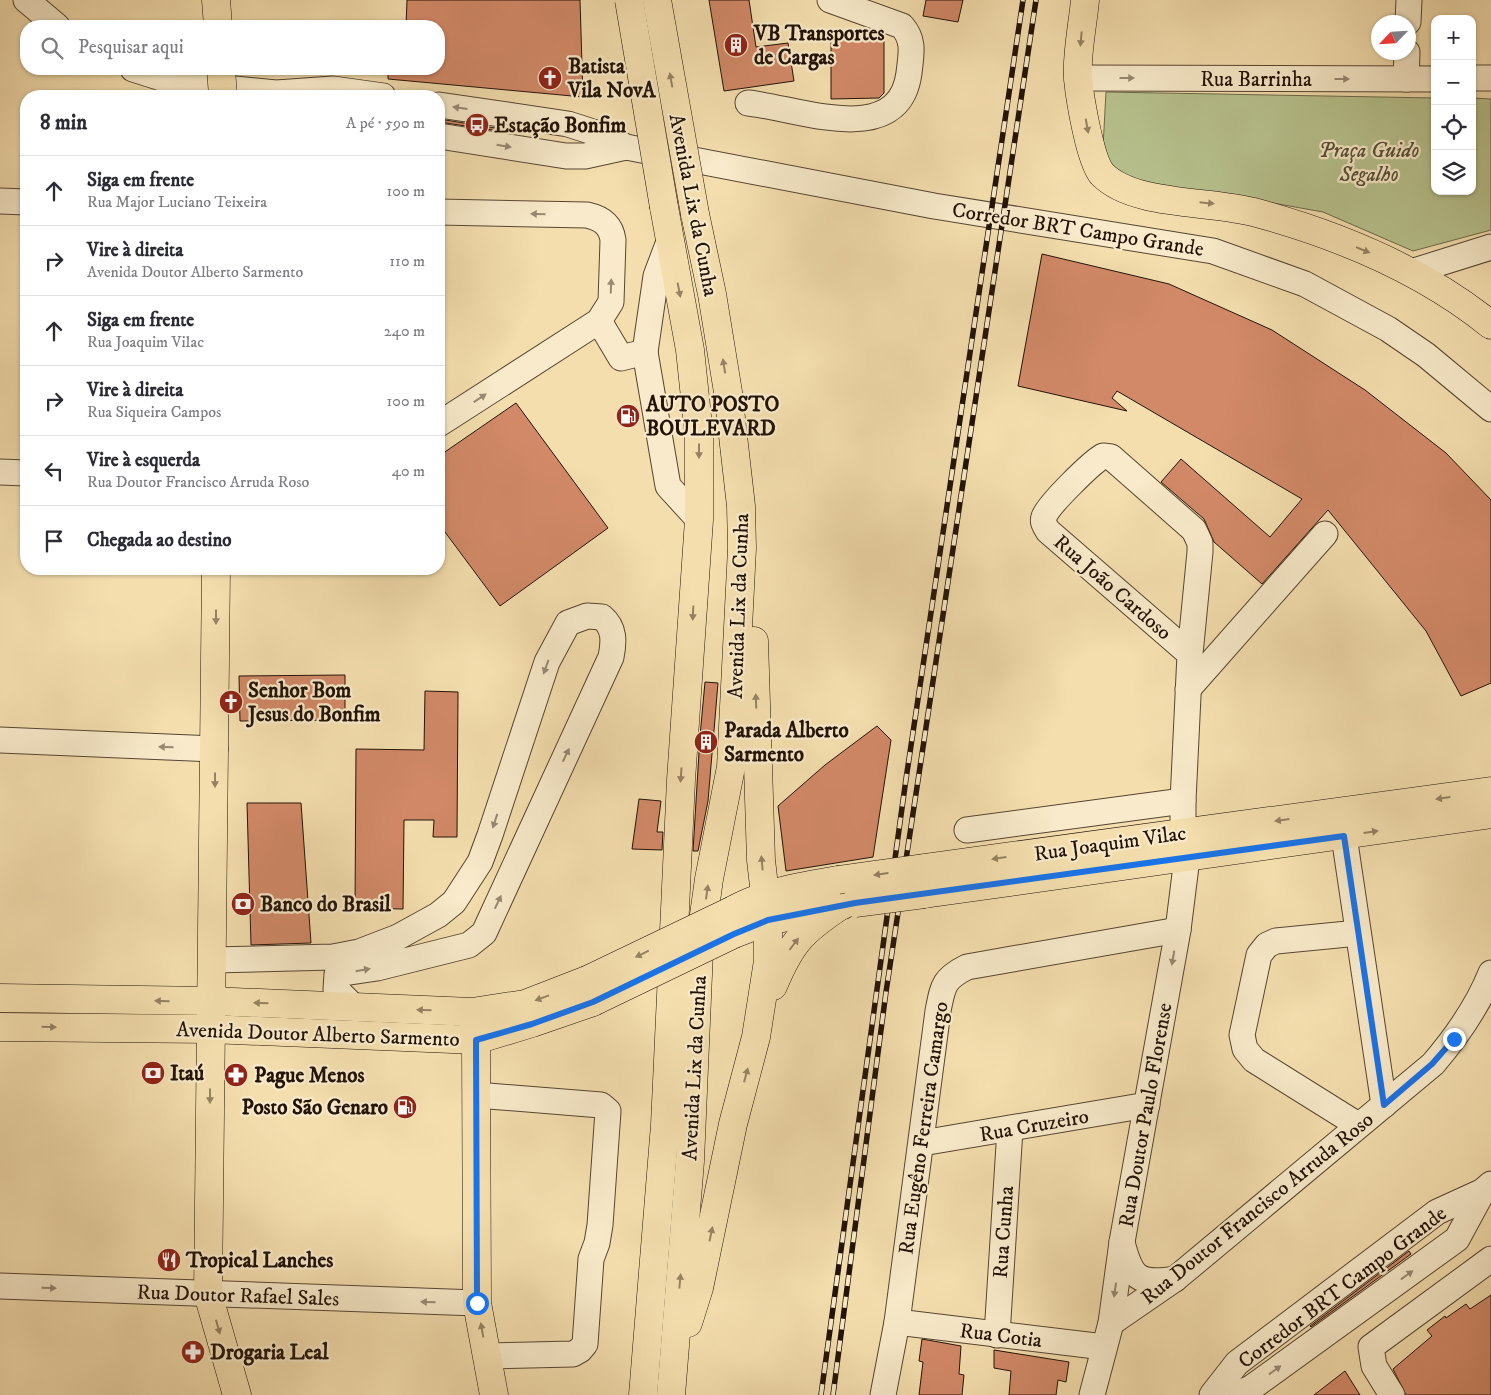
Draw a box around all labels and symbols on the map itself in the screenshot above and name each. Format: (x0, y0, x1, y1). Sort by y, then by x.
north arrow (1371, 15, 1416, 60)
place label: VB Transportes de Cargas (753, 21, 885, 71)
one-way arrow (1077, 31, 1085, 47)
building icon: VB Transportes de Cargas (723, 32, 749, 58)
place label: Batista Vila NovA (567, 54, 656, 104)
church icon: Batista Vila NovA (537, 65, 563, 91)
street label: Rua Barrinha (1200, 67, 1312, 93)
one-way arrow (667, 72, 675, 87)
one-way arrow (1119, 74, 1135, 82)
one-way arrow (1334, 75, 1350, 83)
one-way arrow (452, 103, 468, 111)
bus stop icon: Estação Bonfim (464, 112, 490, 138)
street label: Avenida Lix da Cunha (663, 112, 723, 299)
place label: Estação Bonfim (494, 113, 627, 139)
one-way arrow (1083, 118, 1091, 134)
park label: Praça Guido Segalho (1319, 138, 1420, 188)
one-way arrow (497, 142, 513, 150)
street label: Corredor BRT Campo Grande (950, 197, 1206, 263)
one-way arrow (1200, 199, 1216, 207)
one-way arrow (530, 210, 546, 218)
one-way arrow (1355, 246, 1370, 254)
one-way arrow (608, 278, 616, 294)
one-way arrow (676, 282, 684, 298)
one-way arrow (719, 358, 727, 374)
place label: AUTO POSTO BOULEVARD (645, 392, 779, 442)
one-way arrow (473, 393, 486, 402)
fuel station icon: AUTO POSTO BOULEVARD (615, 403, 641, 429)
one-way arrow (695, 443, 703, 459)
street label: Avenida Lix da Cunha (723, 513, 755, 699)
street label: Rua João Cardoso (1048, 529, 1177, 646)
one-way arrow (689, 605, 697, 621)
one-way arrow (212, 610, 220, 626)
one-way arrow (542, 660, 550, 675)
place label: Senhor Bom Jesus do Bonfim (246, 678, 381, 728)
church icon: Senhor Bom Jesus do Bonfim (218, 689, 244, 715)
one-way arrow (752, 692, 760, 708)
place label: Parada Alberto Sarmento (724, 718, 849, 768)
building icon: Parada Alberto Sarmento (693, 729, 719, 755)
one-way arrow (158, 743, 174, 751)
one-way arrow (562, 748, 570, 762)
one-way arrow (677, 767, 685, 783)
one-way arrow (211, 772, 219, 788)
one-way arrow (1434, 794, 1450, 802)
one-way arrow (491, 814, 499, 829)
one-way arrow (1273, 816, 1289, 824)
street label: Rua Joaquim Vilac (1032, 820, 1188, 868)
one-way arrow (1364, 828, 1380, 836)
one-way arrow (991, 854, 1007, 862)
one-way arrow (758, 855, 766, 871)
one-way arrow (873, 870, 889, 878)
one-way arrow (704, 884, 712, 900)
bank icon: Banco do Brasil (230, 891, 256, 917)
place label: Banco do Brasil (260, 892, 391, 918)
one-way arrow (495, 895, 503, 909)
one-way arrow (788, 938, 799, 951)
one-way arrow (635, 950, 649, 958)
one-way arrow (1168, 950, 1176, 966)
one-way arrow (355, 965, 371, 973)
street label: Avenida Lix da Cunha (677, 975, 713, 1161)
one-way arrow (534, 994, 549, 1002)
one-way arrow (154, 996, 170, 1004)
one-way arrow (253, 998, 269, 1006)
street label: Rua Eugêno Ferreira Camargo (893, 1000, 955, 1256)
street label: Rua Doutor Paulo Florense (1113, 1001, 1179, 1229)
one-way arrow (415, 1006, 431, 1014)
street label: Avenida Doutor Alberto Sarmento (176, 1017, 460, 1053)
one-way arrow (41, 1023, 57, 1031)
route end (1443, 1028, 1466, 1051)
bank icon: Itaú (140, 1060, 166, 1086)
place label: Itaú (170, 1061, 204, 1087)
pharmacy icon: Pague Menos (223, 1062, 249, 1088)
place label: Pague Menos (254, 1063, 364, 1089)
one-way arrow (743, 1068, 751, 1083)
one-way arrow (206, 1088, 214, 1104)
fuel station icon: Posto São Genaro (392, 1094, 418, 1120)
place label: Posto São Genaro (242, 1095, 388, 1121)
street label: Rua Cruzeiro (977, 1104, 1091, 1148)
street label: Rua Doutor Francisco Arruda Roso (1136, 1107, 1379, 1311)
street label: Rua Cunha (988, 1185, 1020, 1279)
street label: Corredor BRT Campo Grande (1233, 1201, 1452, 1375)
one-way arrow (707, 1225, 715, 1241)
restaurant icon: Tropical Lanches (156, 1247, 182, 1273)
place label: Tropical Lanches (185, 1248, 333, 1274)
one-way arrow (1400, 1270, 1414, 1280)
one-way arrow (677, 1273, 685, 1289)
street label: Rua Doutor Rafael Sales (136, 1279, 340, 1313)
one-way arrow (1111, 1283, 1119, 1299)
one-way arrow (41, 1284, 57, 1292)
route start (466, 1292, 489, 1315)
one-way arrow (420, 1297, 436, 1305)
street label: Rua Cotia (958, 1318, 1044, 1354)
one-way arrow (214, 1319, 222, 1334)
one-way arrow (477, 1322, 485, 1338)
pharmacy icon: Drogaria Leal (180, 1339, 206, 1365)
place label: Drogaria Leal (210, 1340, 329, 1366)
one-way arrow (1269, 1365, 1282, 1375)

